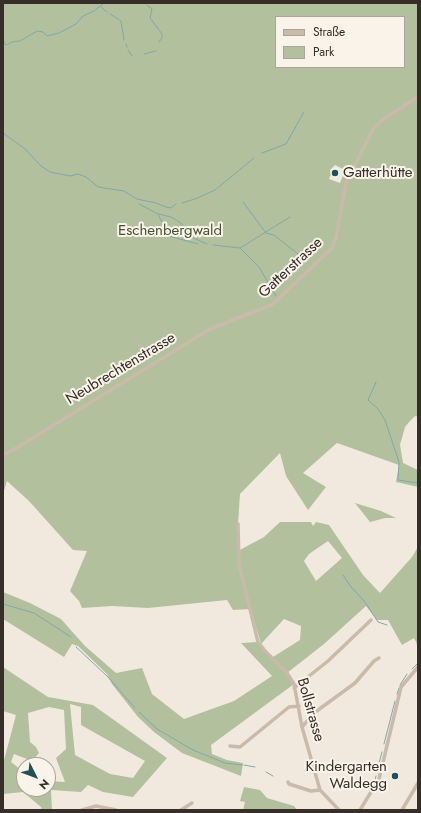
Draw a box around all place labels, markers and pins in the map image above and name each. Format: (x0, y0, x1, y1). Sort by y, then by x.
place label: Gatterhütte (343, 164, 413, 182)
marker: Gatterhütte (330, 168, 340, 178)
place label: Kindergarten Waldegg (305, 758, 387, 793)
marker: Kindergarten Waldegg (390, 771, 400, 781)

